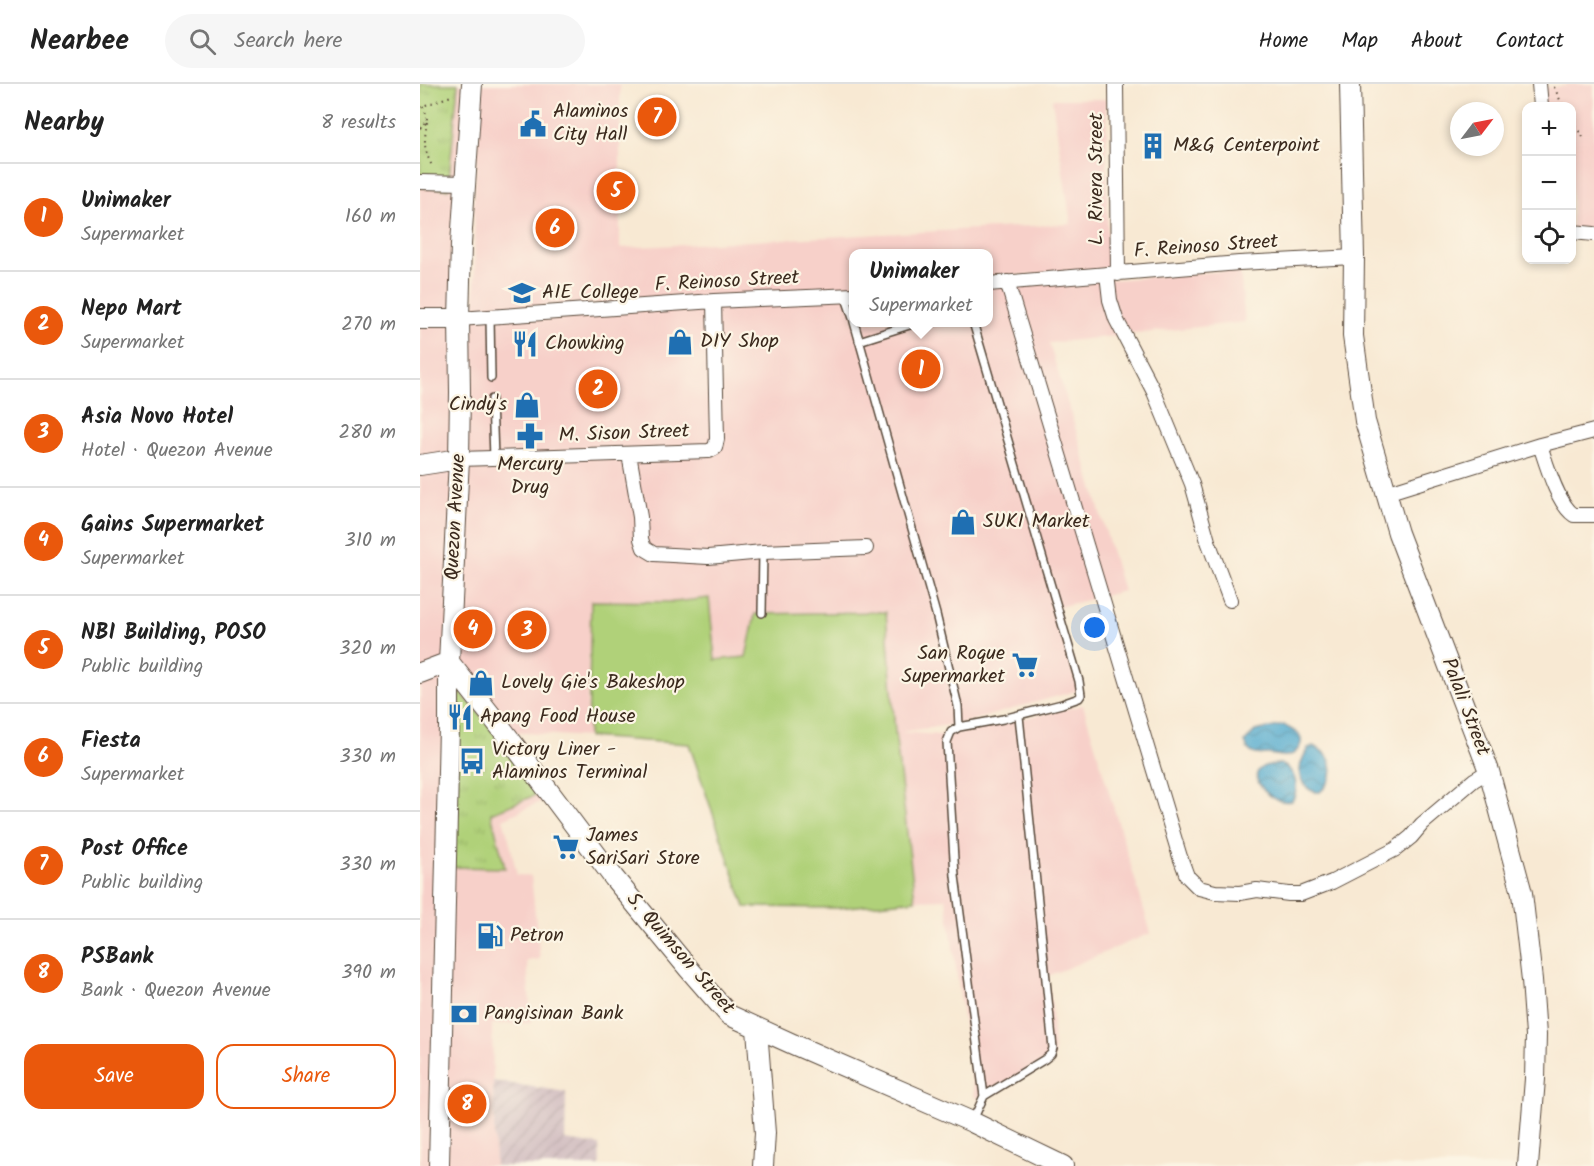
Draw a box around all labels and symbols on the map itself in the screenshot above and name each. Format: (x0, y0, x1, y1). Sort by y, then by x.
pin: 7 (638, 94, 676, 140)
place label: Alaminos City Hall (553, 96, 629, 151)
north arrow (1450, 102, 1504, 156)
public building icon: Alaminos City Hall (518, 109, 548, 139)
street label: L. Rivera Street (1081, 113, 1113, 245)
place label: M&G Centerpoint (1173, 130, 1320, 162)
building icon: M&G Centerpoint (1138, 131, 1168, 161)
pin: 5 (596, 168, 636, 214)
pin: 6 (536, 206, 574, 250)
street label: F. Reinoso Street (1133, 226, 1280, 268)
street label: F. Reinoso Street (654, 262, 800, 302)
place label: AIE College (542, 277, 638, 309)
school or university icon: AIE College (507, 278, 537, 308)
place label: DIY Shop (700, 326, 779, 358)
shop icon: DIY Shop (665, 327, 695, 357)
place label: Chowking (545, 328, 625, 360)
restaurant icon: Chowking (510, 329, 540, 359)
pin: 1 (902, 346, 940, 392)
pin: 2 (578, 366, 618, 412)
place label: Cindy's (449, 389, 507, 421)
shop icon: Cindy's (512, 390, 542, 420)
street label: M. Sison Street (558, 416, 690, 452)
pharmacy icon: Mercury Drug (515, 421, 545, 451)
place label: Mercury Drug (497, 449, 564, 504)
street label: Quezon Avenue (437, 453, 475, 581)
place label: SUKI Market (983, 506, 1090, 538)
shop icon: SUKI Market (948, 507, 978, 537)
pin: 4 (454, 606, 492, 652)
pin: 3 (508, 608, 546, 652)
your location (1080, 613, 1109, 642)
place label: San Roque Supermarket (902, 638, 1005, 693)
supermarket icon: San Roque Supermarket (1010, 650, 1040, 680)
street label: Palali Street (1432, 653, 1498, 761)
place label: Lovely Gie's Bakeshop (501, 667, 685, 699)
shop icon: Lovely Gie's Bakeshop (466, 668, 496, 698)
place label: Apang Food House (480, 701, 635, 733)
restaurant icon: Apang Food House (445, 702, 475, 732)
place label: Victory Liner - Alaminos Terminal (492, 734, 647, 789)
bus stop icon: Victory Liner - Alaminos Terminal (457, 746, 487, 776)
place label: James SariSari Store (586, 820, 700, 875)
supermarket icon: James SariSari Store (551, 832, 581, 862)
street label: S. Quimson Street (618, 886, 743, 1023)
place label: Petron (510, 920, 564, 952)
fuel station icon: Petron (475, 921, 505, 951)
place label: Pangisinan Bank (484, 998, 624, 1030)
bank icon: Pangisinan Bank (449, 999, 479, 1029)
pin: 8 (448, 1082, 486, 1126)

